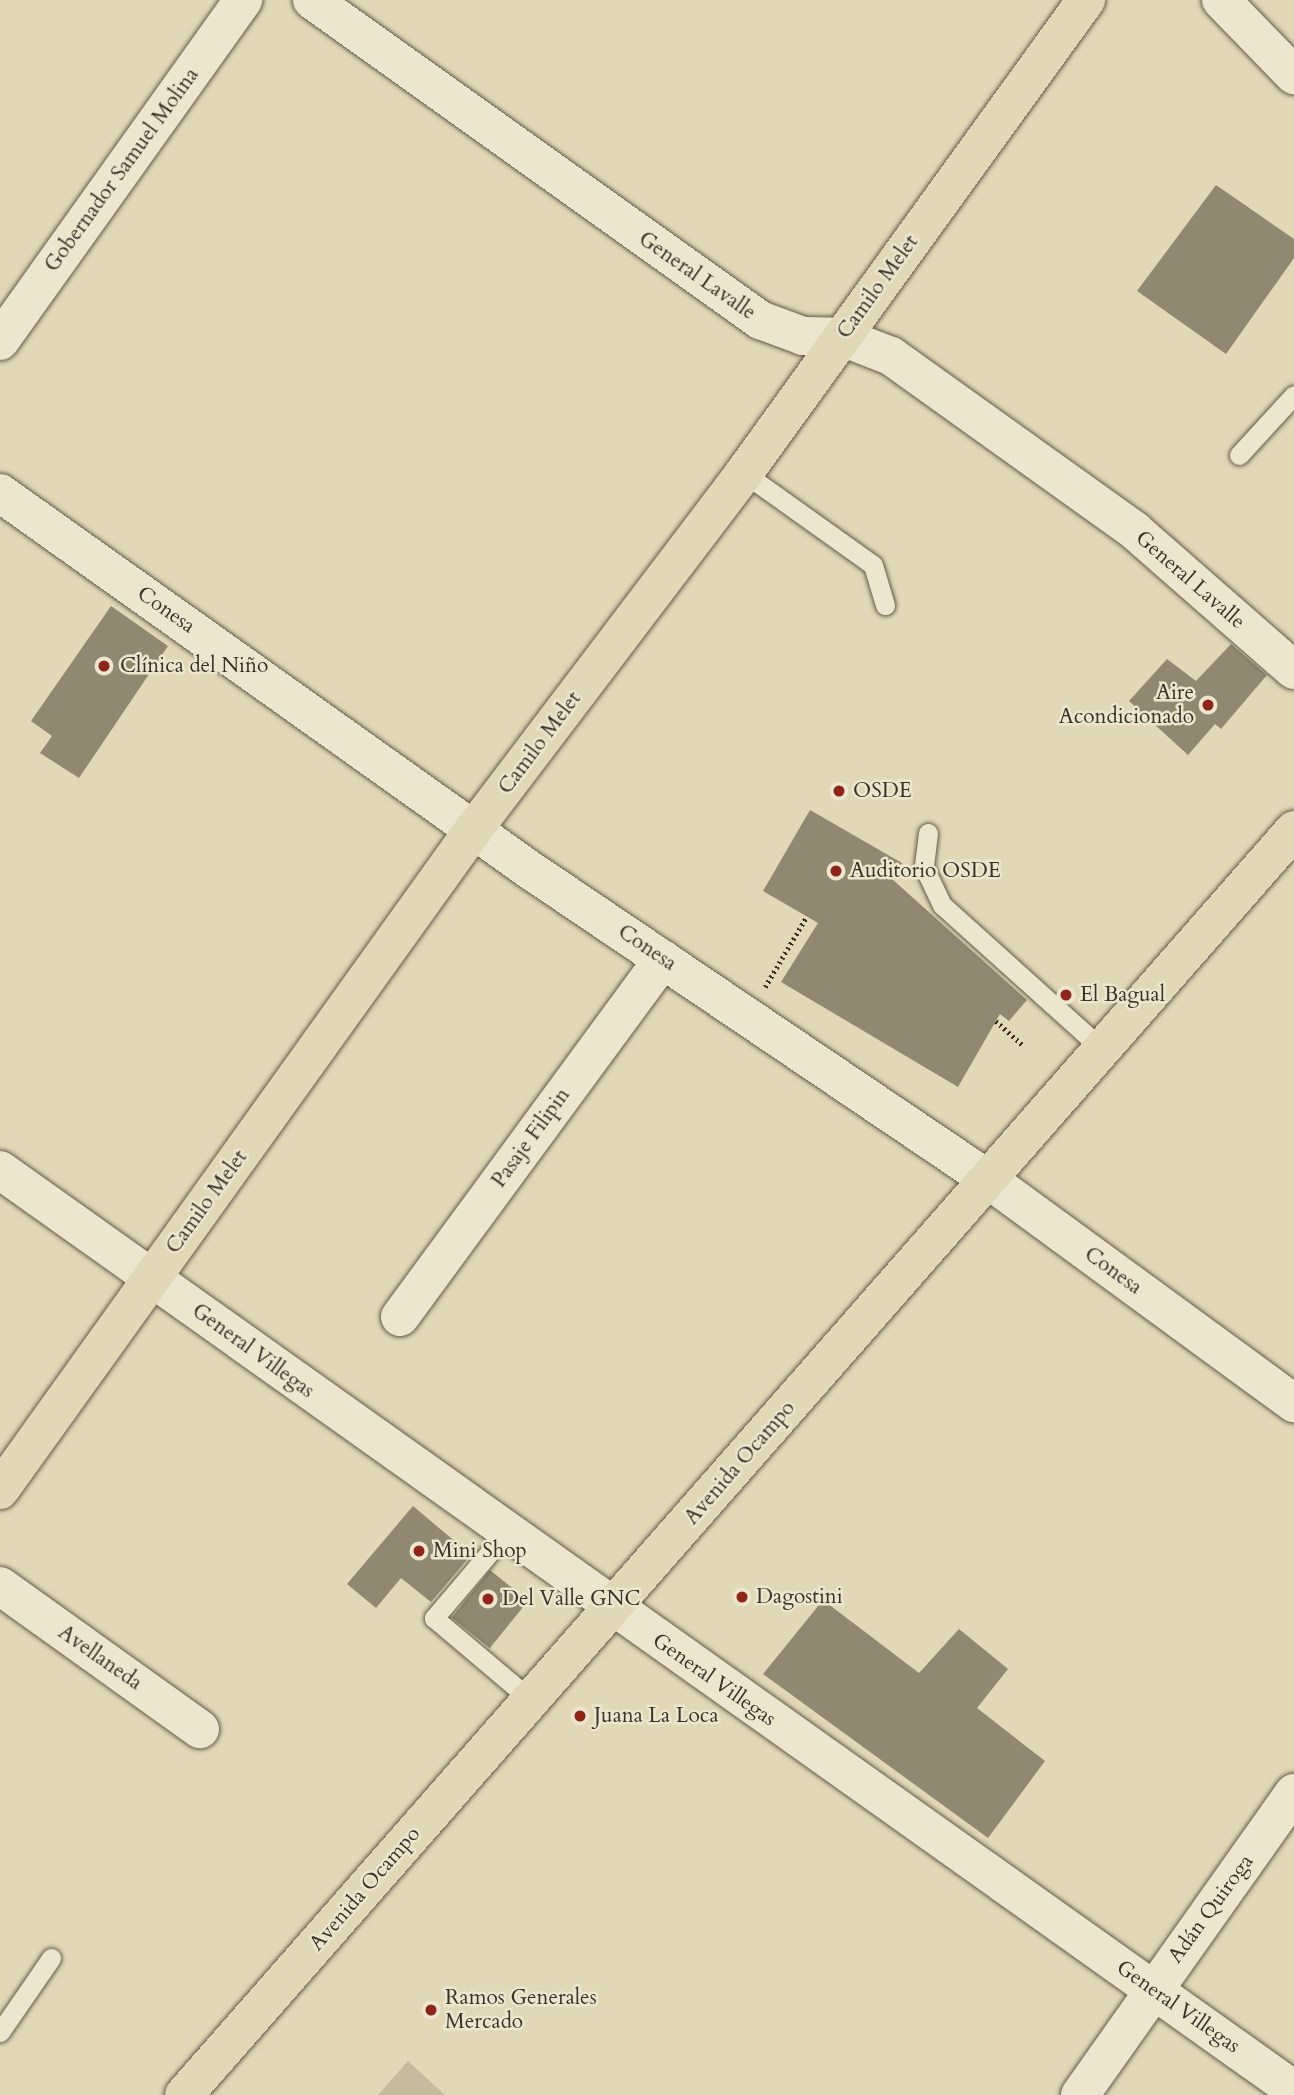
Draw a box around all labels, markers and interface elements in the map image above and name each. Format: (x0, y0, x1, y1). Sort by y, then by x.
street label: Gobernador Samuel Molina (39, 63, 205, 277)
street label: General Lavalle (634, 226, 760, 326)
street label: Camilo Melet (832, 230, 924, 344)
street label: General Lavalle (1130, 526, 1250, 634)
street label: Conesa (132, 581, 200, 639)
place label: Clínica del Niño (120, 653, 268, 679)
marker: Clínica del Niño (94, 656, 114, 676)
place label: Aire Acondicionado (1059, 680, 1194, 730)
street label: Camilo Melet (493, 687, 587, 799)
marker: Aire Acondicionado (1200, 697, 1216, 713)
place label: OSDE (853, 778, 912, 804)
marker: OSDE (831, 783, 847, 799)
place label: Auditorio OSDE (850, 858, 1001, 884)
marker: Auditorio OSDE (828, 863, 844, 879)
street label: Conesa (613, 919, 681, 977)
place label: El Bagual (1080, 982, 1165, 1008)
marker: El Bagual (1058, 987, 1074, 1003)
street label: Pasaje Filipin (486, 1083, 576, 1193)
street label: Camilo Melet (161, 1145, 253, 1259)
street label: Conesa (1079, 1242, 1147, 1300)
street label: General Villegas (187, 1298, 319, 1404)
street label: Avenida Ocampo (679, 1396, 801, 1530)
place label: Mini Shop (433, 1538, 527, 1564)
marker: Mini Shop (411, 1543, 427, 1559)
place label: Dagostini (756, 1584, 843, 1610)
place label: Del Valle GNC (502, 1586, 641, 1612)
marker: Dagostini (734, 1589, 750, 1605)
marker: Del Valle GNC (480, 1591, 496, 1607)
street label: Avellaneda (53, 1620, 147, 1696)
street label: General Villegas (647, 1628, 781, 1732)
place label: Juana La Loca (594, 1703, 718, 1729)
marker: Juana La Loca (572, 1708, 588, 1724)
street label: Avenida Ocampo (304, 1822, 426, 1956)
street label: Adán Quiroga (1163, 1850, 1259, 1968)
street label: General Villegas (1111, 1955, 1245, 2059)
place label: Ramos Generales Mercado (445, 1985, 597, 2035)
marker: Ramos Generales Mercado (423, 2002, 439, 2018)

